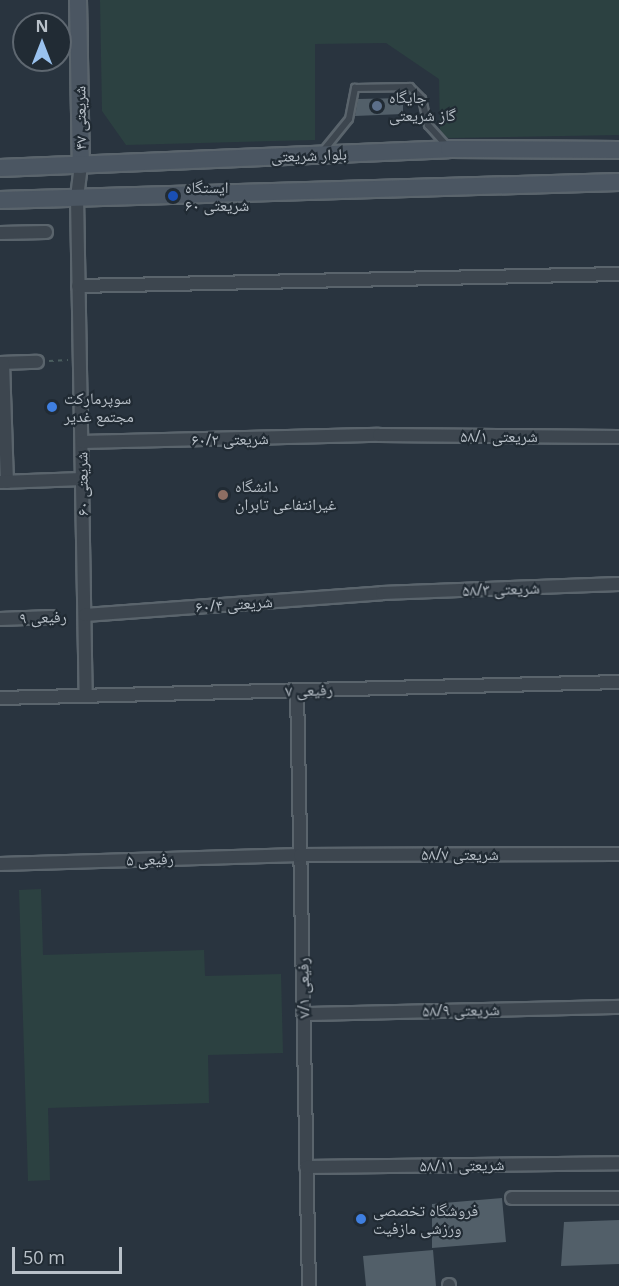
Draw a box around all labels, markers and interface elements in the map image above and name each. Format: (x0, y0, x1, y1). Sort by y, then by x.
north arrow (12, 12, 72, 72)
text: N (35, 15, 49, 37)
street label: شریعتی ۴۷ (70, 86, 90, 150)
place label: جایگاه گاز شریعتی (389, 87, 456, 125)
marker: جایگاه گاز شریعتی (370, 99, 384, 113)
street label: بلوار شریعتی (271, 144, 347, 166)
place label: ایستگاه شریعتی ۶۰ (185, 177, 249, 215)
marker: ایستگاه شریعتی ۶۰ (166, 189, 180, 203)
place label: سوپرمارکت مجتمع غدیر (64, 388, 134, 426)
marker: سوپرمارکت مجتمع غدیر (45, 400, 59, 414)
street label: شریعتی ۵۸/۱ (460, 426, 538, 446)
street label: شریعتی ۶۰/۲ (191, 429, 269, 449)
street label: شریعتی ۶۰ (72, 452, 92, 516)
place label: دانشگاه غیرانتفاعی تابران (235, 476, 336, 514)
marker: دانشگاه غیرانتفاعی تابران (216, 488, 230, 502)
street label: شریعتی ۵۸/۳ (462, 578, 540, 600)
street label: شریعتی ۶۰/۴ (195, 592, 273, 616)
street label: رفیعی ۹ (19, 607, 67, 627)
street label: رفیعی ۷ (285, 680, 333, 700)
street label: شریعتی ۵۸/۷ (421, 844, 499, 864)
street label: رفیعی ۵ (126, 849, 174, 869)
street label: رفیعی ۷/۱ (293, 958, 313, 1018)
street label: شریعتی ۵۸/۹ (422, 1000, 500, 1020)
street label: شریعتی ۵۸/۱۱ (420, 1155, 504, 1175)
place label: فروشگاه تخصصی ورزشی مازفیت (373, 1200, 478, 1238)
marker: فروشگاه تخصصی ورزشی مازفیت (354, 1212, 368, 1226)
scale bar (15, 1235, 124, 1273)
text: 50 m (23, 1245, 65, 1269)

